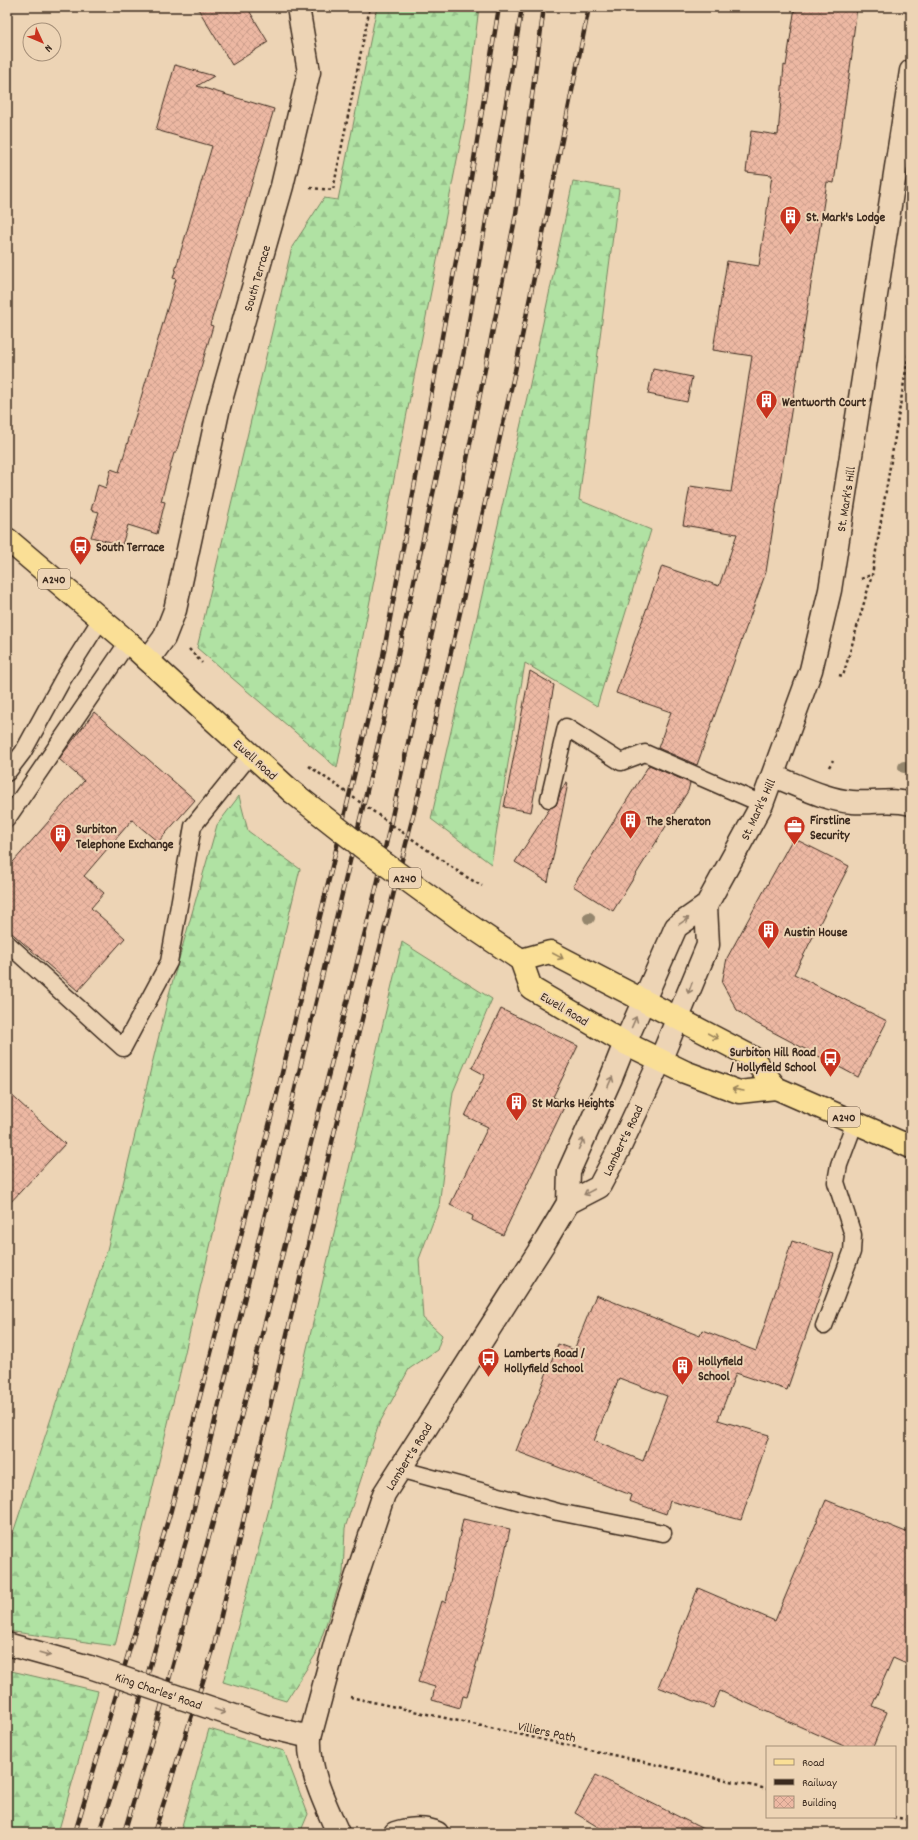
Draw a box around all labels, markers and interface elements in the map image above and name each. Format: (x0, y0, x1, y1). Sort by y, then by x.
north arrow (22, 22, 62, 62)
text: N (40, 40, 55, 55)
building icon: St. Mark's Lodge (778, 203, 804, 236)
place label: St. Mark's Lodge (806, 209, 885, 228)
street label: South Terrace (240, 243, 277, 314)
building icon: Wentworth Court (753, 388, 779, 421)
place label: Wentworth Court (782, 394, 866, 413)
street label: St. Mark's Hill (833, 465, 862, 533)
bus stop icon: South Terrace (67, 533, 93, 566)
place label: South Terrace (96, 539, 165, 558)
road number: A240 (38, 569, 70, 589)
street label: Ewell Road (228, 736, 281, 786)
street label: St. Mark's Hill (737, 776, 782, 844)
building icon: The Sheraton (617, 807, 643, 840)
place label: Firstline Security (810, 812, 851, 846)
place label: The Sheraton (646, 813, 711, 832)
office icon: Firstline Security (782, 813, 808, 846)
place label: Surbiton Telephone Exchange (76, 821, 174, 855)
building icon: Surbiton Telephone Exchange (47, 822, 73, 855)
road number: A240 (389, 868, 421, 888)
one-way arrow (678, 917, 689, 925)
building icon: Austin House (755, 918, 781, 951)
place label: Austin House (784, 924, 848, 943)
one-way arrow (552, 953, 564, 961)
one-way arrow (685, 982, 693, 994)
street label: Ewell Road (536, 988, 592, 1032)
one-way arrow (631, 1017, 638, 1029)
one-way arrow (707, 1033, 719, 1041)
place label: Surbiton Hill Road / Hollyfield School (729, 1044, 817, 1078)
bus stop icon: Surbiton Hill Road / Hollyfield School (818, 1045, 844, 1078)
one-way arrow (606, 1077, 614, 1089)
one-way arrow (731, 1086, 744, 1094)
building icon: St Marks Heights (504, 1089, 530, 1122)
place label: St Marks Heights (532, 1095, 615, 1114)
street label: Lambert's Road (599, 1102, 650, 1180)
road number: A240 (828, 1107, 860, 1127)
one-way arrow (578, 1139, 586, 1151)
one-way arrow (584, 1189, 596, 1196)
place label: Lamberts Road / Hollyfield School (504, 1345, 585, 1379)
bus stop icon: Lamberts Road / Hollyfield School (476, 1346, 502, 1379)
place label: Hollyfield School (698, 1353, 743, 1387)
building icon: Hollyfield School (669, 1354, 695, 1387)
street label: Lambert's Road (382, 1420, 438, 1495)
one-way arrow (38, 1651, 51, 1659)
street label: King Charles' Road (112, 1669, 204, 1716)
one-way arrow (213, 1708, 226, 1715)
street label: Villiers Path (516, 1718, 577, 1749)
legend (766, 1746, 896, 1818)
text: Road (802, 1755, 824, 1772)
text: Railway (802, 1775, 838, 1792)
text: Building (802, 1795, 837, 1812)

